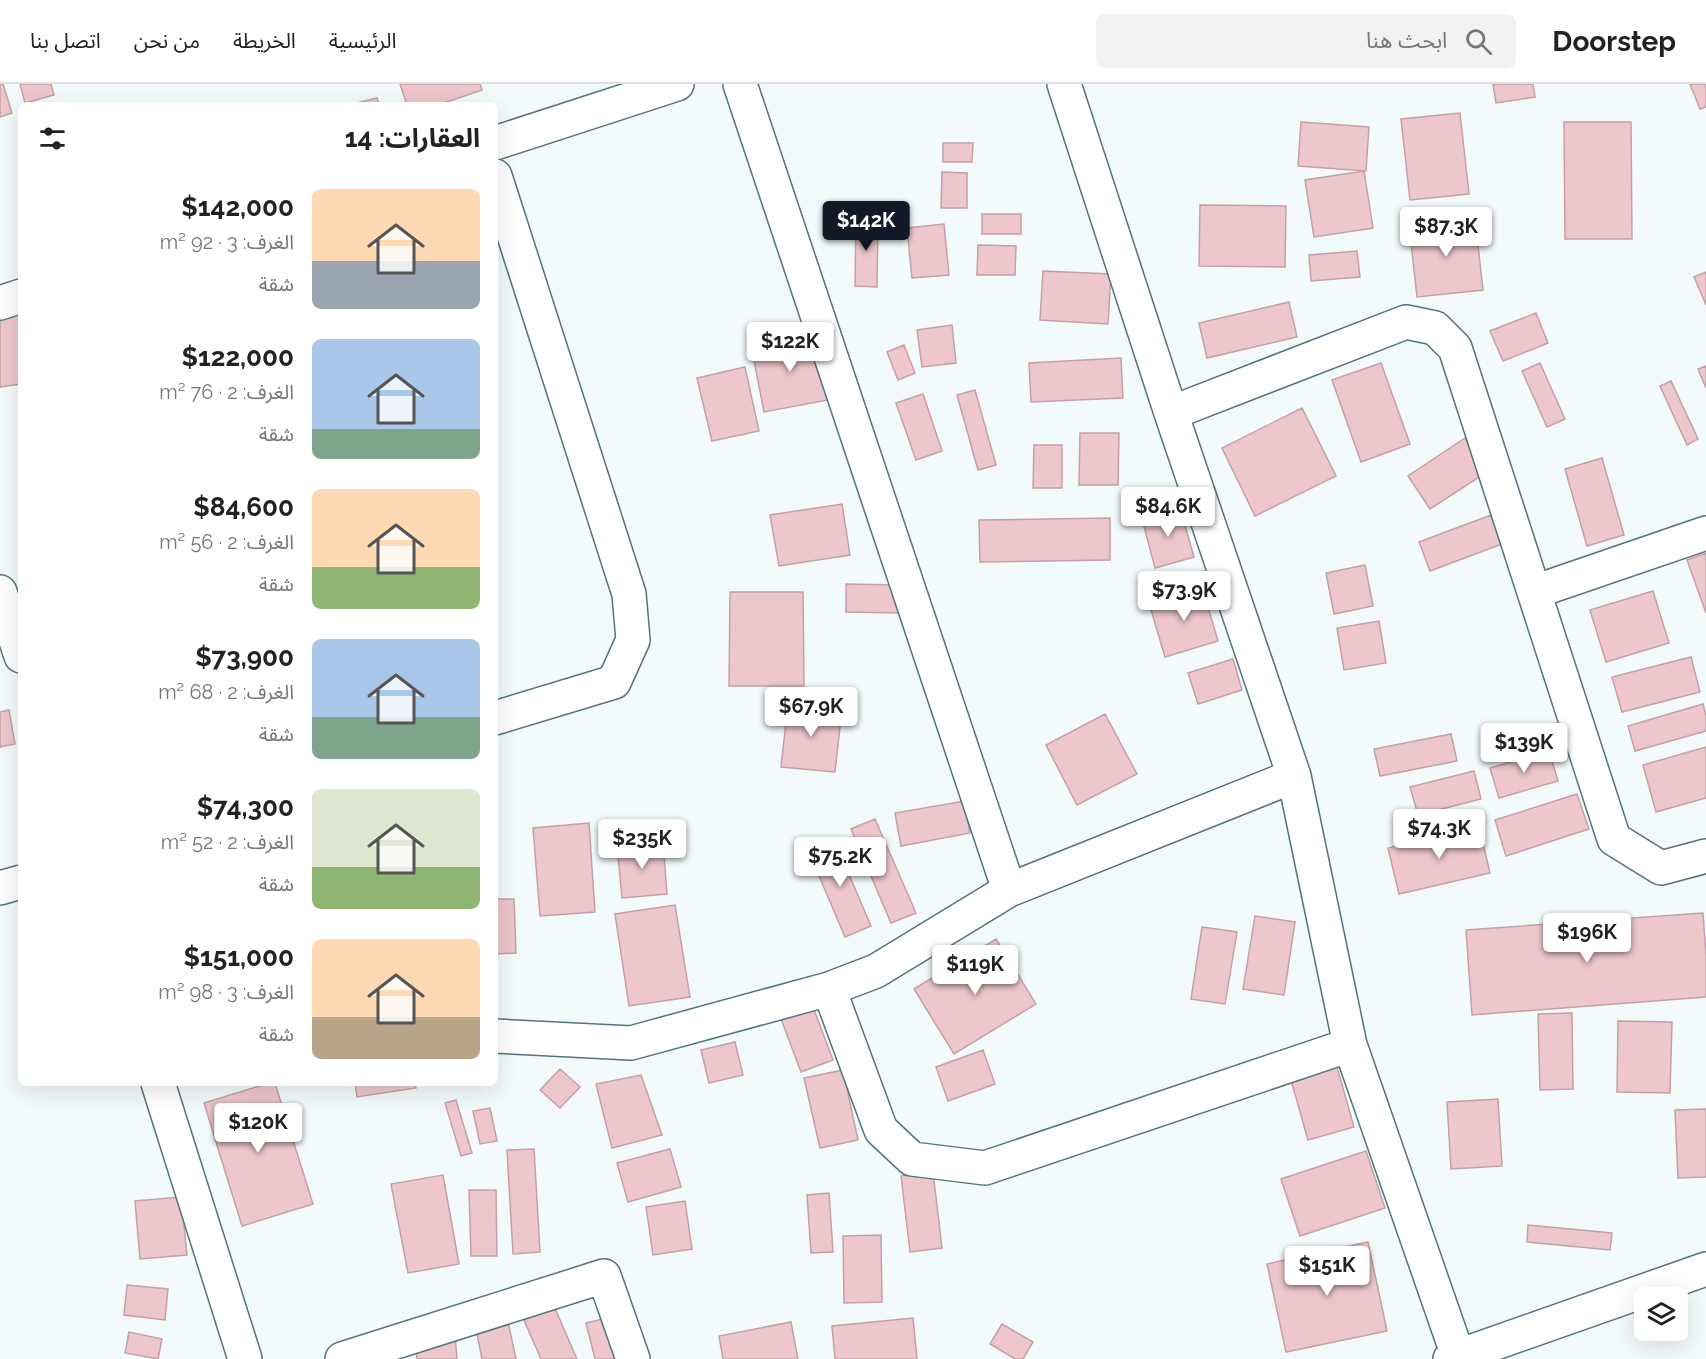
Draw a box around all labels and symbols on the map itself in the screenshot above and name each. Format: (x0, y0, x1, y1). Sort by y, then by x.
pin: $142K (824, 201, 908, 252)
pin: $87.3K (1397, 207, 1495, 258)
pin: $122K (748, 322, 832, 373)
pin: $84.6K (1119, 487, 1217, 538)
pin: $73.9K (1135, 571, 1233, 622)
pin: $67.9K (762, 687, 860, 738)
pin: $139K (1482, 723, 1566, 774)
pin: $74.3K (1390, 809, 1488, 860)
pin: $235K (600, 819, 684, 870)
pin: $75.2K (791, 837, 889, 888)
pin: $196K (1545, 913, 1629, 964)
pin: $119K (933, 945, 1017, 996)
pin: $120K (216, 1103, 300, 1154)
pin: $151K (1285, 1246, 1369, 1297)

